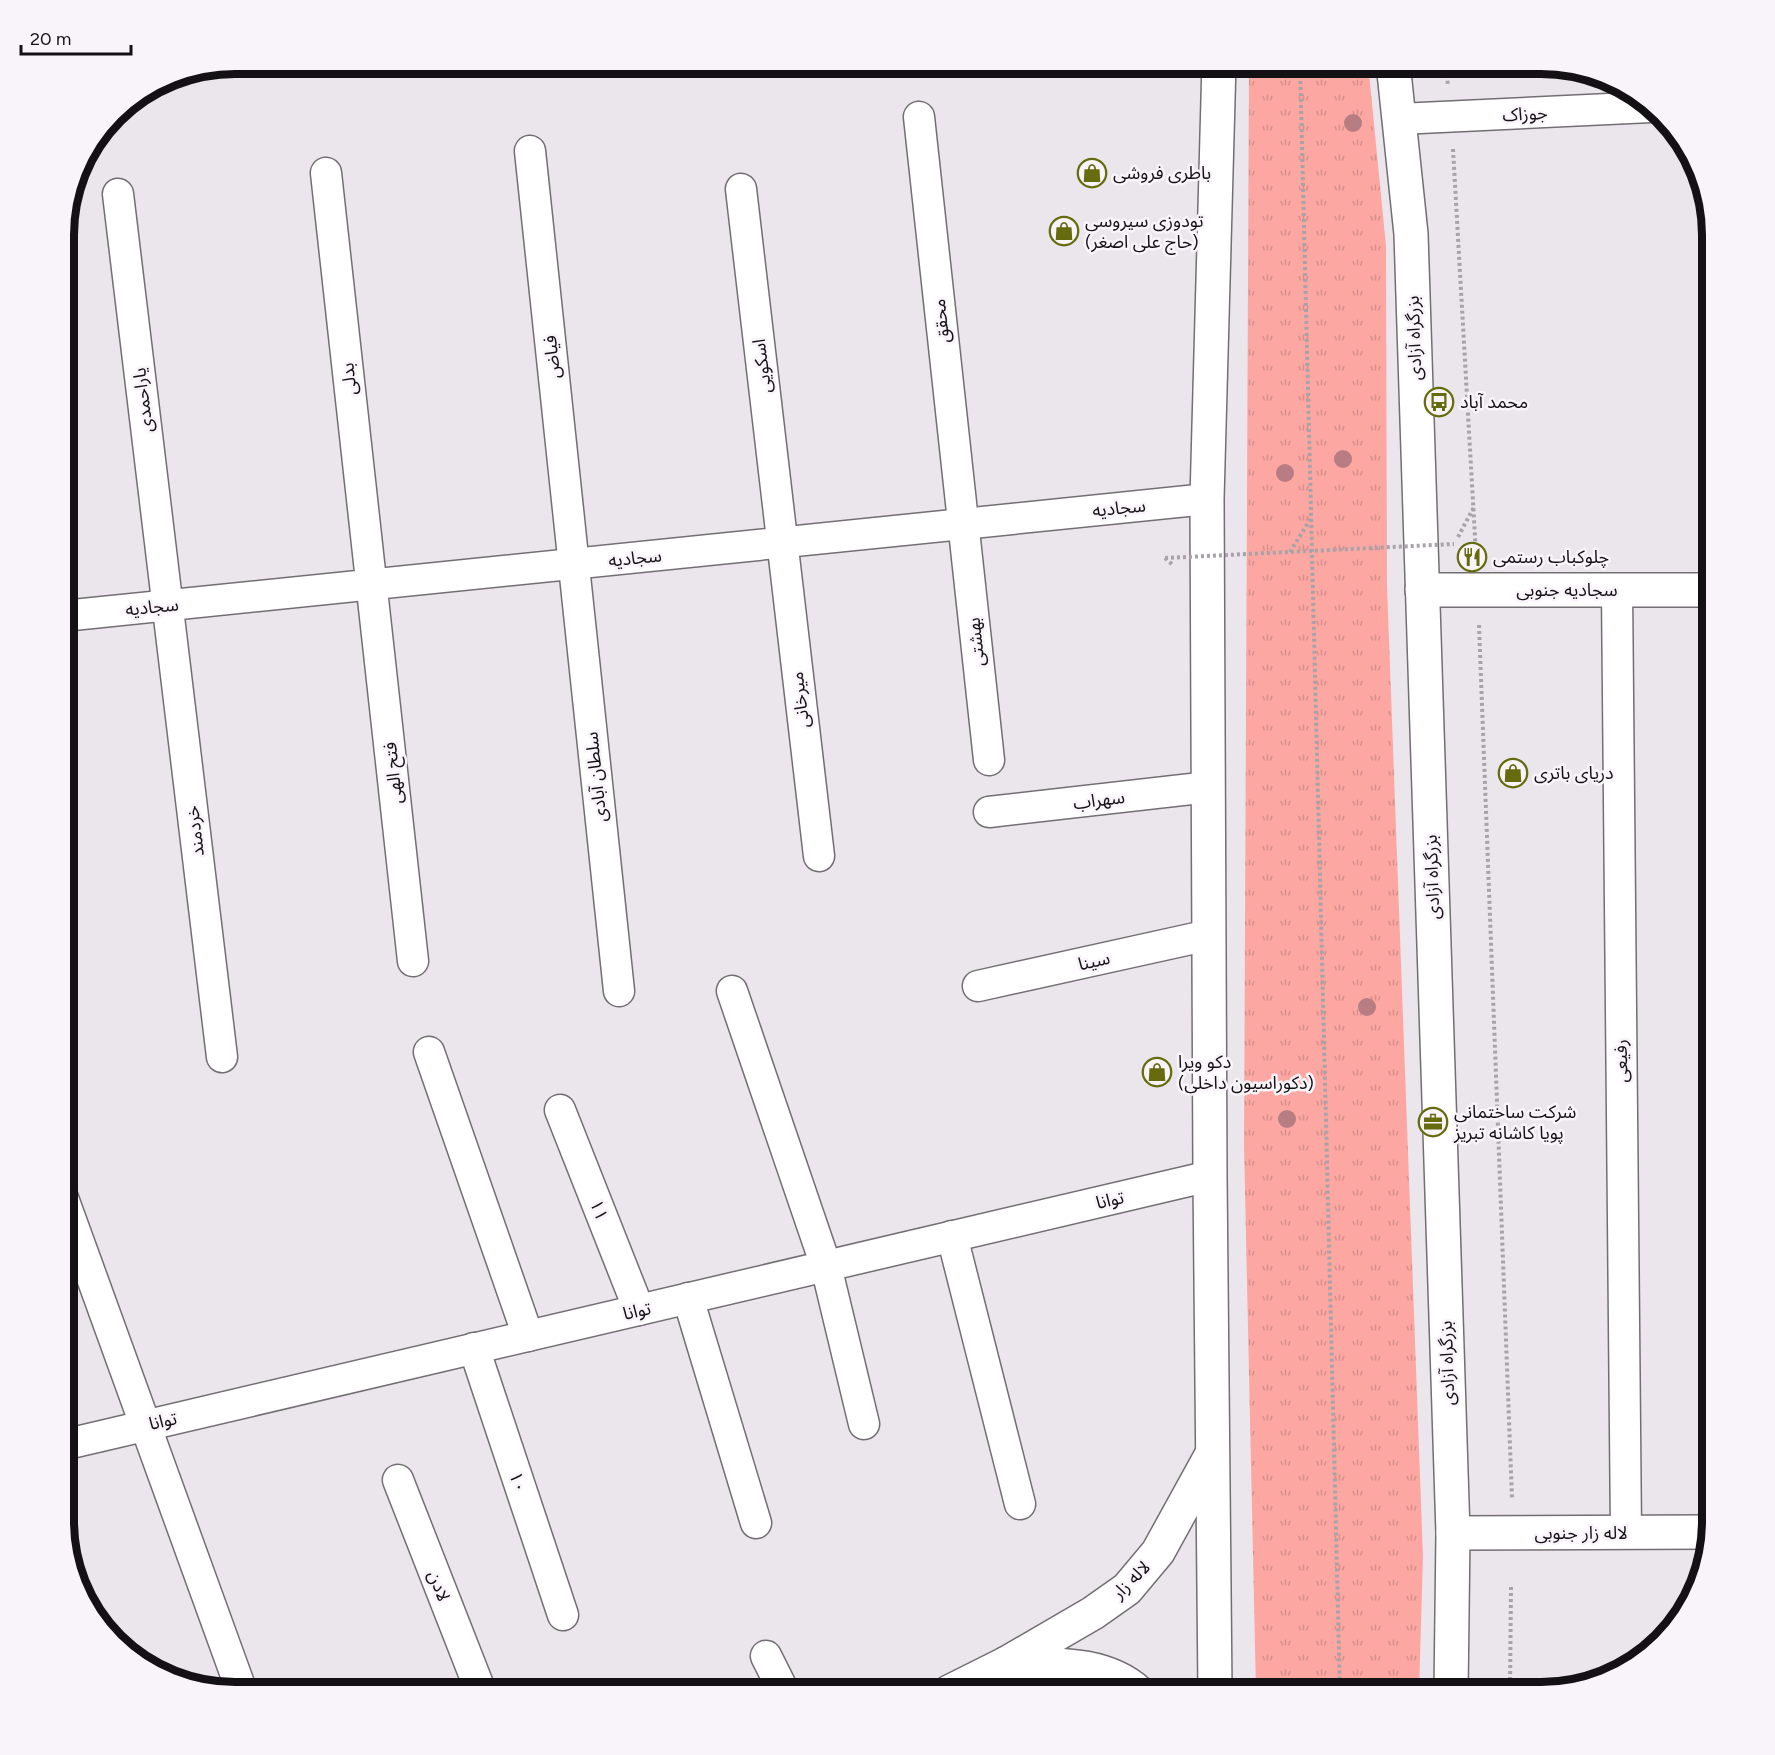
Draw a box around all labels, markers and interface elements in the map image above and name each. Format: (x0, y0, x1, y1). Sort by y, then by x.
scale bar (21, 18, 130, 56)
text: 20 m (30, 28, 71, 50)
street label: جوزاک (1502, 102, 1548, 126)
shop icon: باطری فروشی (1076, 157, 1108, 189)
place label: باطری فروشی (1113, 162, 1211, 184)
place label: تودوزی سیروسی (حاج علی اصغر) (1085, 210, 1204, 255)
shop icon: تودوزی سیروسی (حاج علی اصغر) (1048, 215, 1080, 247)
street label: بزرگراه آزادی (1402, 295, 1426, 381)
street label: محقق (928, 298, 954, 344)
street label: فیاض (539, 334, 565, 380)
street label: اسکویی (748, 338, 776, 394)
street label: بدلی (336, 362, 362, 396)
street label: یاراحمدی (128, 366, 158, 434)
bus stop icon: محمد آباد (1423, 386, 1455, 418)
place label: محمد آباد (1460, 391, 1528, 413)
street label: سجادیه (1091, 494, 1147, 522)
restaurant icon: چلوکباب رستمی (1456, 541, 1488, 573)
street label: سجادیه (607, 544, 663, 572)
place label: چلوکباب رستمی (1493, 546, 1609, 568)
street label: سجادیه جنوبی (1516, 579, 1618, 601)
street label: سجادیه (124, 593, 180, 621)
street label: بهشتی (962, 616, 990, 668)
street label: میرخانی (786, 671, 814, 729)
street label: سلطان آبادی (580, 731, 612, 823)
street label: فتح الهی (379, 741, 409, 805)
shop icon: دریای باتری (1497, 757, 1529, 789)
place label: دریای باتری (1534, 762, 1614, 784)
street label: سهراب (1072, 786, 1126, 814)
street label: خردمند (181, 804, 209, 858)
street label: بزرگراه آزادی (1420, 834, 1444, 920)
street label: سینا (1076, 947, 1112, 975)
street label: رفیعی (1610, 1039, 1632, 1083)
place label: دکو ویرا (دکوراسیون داخلی) (1178, 1051, 1314, 1094)
shop icon: دکو ویرا (دکوراسیون داخلی) (1141, 1056, 1173, 1088)
place label: شرکت ساختمانی پویا کاشانه تبریز (1453, 1101, 1576, 1144)
office icon: شرکت ساختمانی پویا کاشانه تبریز (1417, 1106, 1449, 1138)
street label: توانا (1094, 1186, 1126, 1214)
street label: ۱۱ (585, 1196, 613, 1224)
street label: توانا (621, 1297, 653, 1325)
street label: بزرگراه آزادی (1435, 1320, 1459, 1406)
street label: توانا (147, 1407, 179, 1435)
street label: ۱۰ (504, 1469, 532, 1495)
street label: لاله زار جنوبی (1534, 1522, 1628, 1544)
street label: لاله زار (1106, 1556, 1155, 1605)
street label: لادن (423, 1567, 455, 1605)

